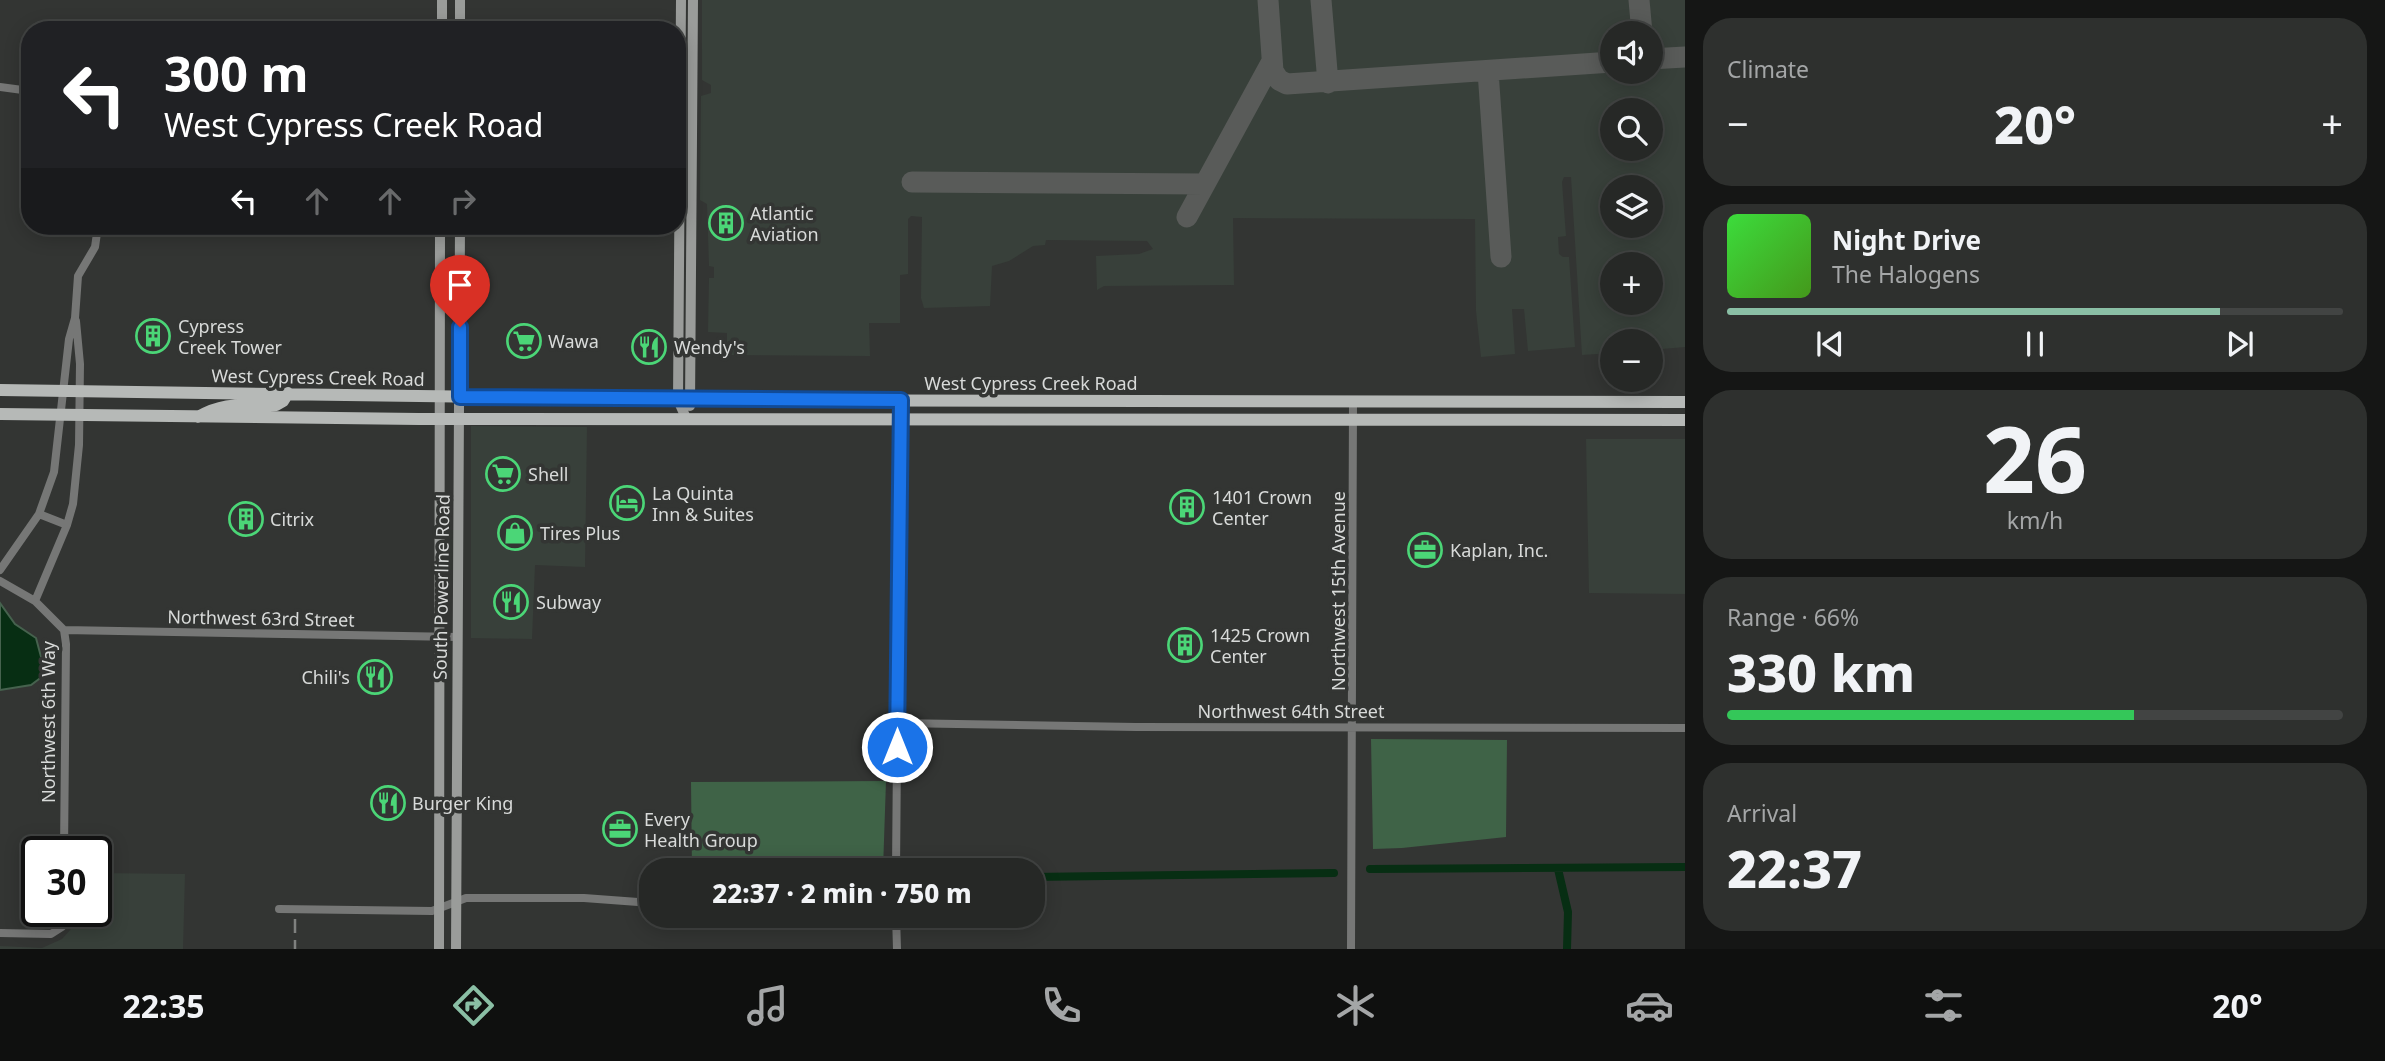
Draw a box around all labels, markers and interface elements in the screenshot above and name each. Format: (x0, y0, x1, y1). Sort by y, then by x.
map controls (1600, 21, 1663, 392)
button: sound (1600, 21, 1663, 84)
text: 300 m (164, 40, 309, 106)
icon: left (49, 49, 140, 140)
text: Climate (1727, 53, 1809, 85)
text: 20° (1994, 88, 2076, 159)
text: − (1727, 97, 1749, 149)
text: + (2321, 97, 2343, 149)
button: search (1600, 98, 1663, 161)
text: West Cypress Creek Road (164, 103, 543, 146)
button: layers (1600, 175, 1663, 238)
icon: left (225, 182, 263, 220)
icon: ahead (298, 182, 336, 220)
icon: ahead (371, 182, 409, 220)
icon: right (444, 182, 482, 220)
place label: Atlantic Aviation (750, 201, 819, 246)
building icon: Atlantic Aviation (707, 204, 745, 242)
text: Night Drive (1832, 222, 1981, 258)
button: + (1600, 252, 1663, 315)
pin (430, 255, 490, 327)
text: The Halogens (1832, 258, 1980, 290)
icon: arrive (441, 266, 479, 304)
place label: Cypress Creek Tower (178, 314, 283, 359)
building icon: Cypress Creek Tower (134, 317, 172, 355)
supermarket icon: Wawa (505, 322, 543, 360)
icon: previous (1811, 325, 1849, 363)
icon: pause (2016, 325, 2054, 363)
icon: next (2221, 325, 2259, 363)
restaurant icon: Wendy's (630, 328, 668, 366)
place label: Wawa (548, 329, 599, 353)
button: − (1600, 329, 1663, 392)
place label: Wendy's (674, 335, 745, 359)
street label: West Cypress Creek Road (211, 363, 425, 391)
street label: West Cypress Creek Road (924, 371, 1138, 395)
text: 26 (1983, 396, 2087, 520)
supermarket icon: Shell (484, 455, 522, 493)
place label: Shell (528, 462, 568, 486)
place label: La Quinta Inn & Suites (652, 481, 754, 526)
hotel icon: La Quinta Inn & Suites (608, 484, 646, 522)
place label: 1401 Crown Center (1212, 485, 1312, 530)
building icon: 1401 Crown Center (1168, 488, 1206, 526)
street label: Northwest 15th Avenue (1326, 491, 1350, 691)
street label: South Powerline Road (427, 494, 455, 680)
building icon: Citrix (227, 500, 265, 538)
text: km/h (2007, 504, 2063, 536)
place label: Citrix (270, 507, 315, 531)
shop icon: Tires Plus (496, 514, 534, 552)
place label: Tires Plus (540, 521, 620, 545)
office icon: Kaplan, Inc. (1406, 531, 1444, 569)
place label: Kaplan, Inc. (1450, 538, 1548, 562)
restaurant icon: Subway (492, 583, 530, 621)
place label: Subway (536, 590, 602, 614)
text: Range · 66% (1727, 601, 1859, 633)
street label: Northwest 63rd Street (167, 604, 355, 632)
place label: 1425 Crown Center (1210, 623, 1310, 668)
building icon: 1425 Crown Center (1166, 626, 1204, 664)
text: 330 km (1727, 636, 1915, 707)
street label: Northwest 6th Way (36, 640, 60, 803)
restaurant icon: Chili's (356, 658, 394, 696)
place label: Chili's (301, 665, 350, 689)
street label: Northwest 64th Street (1198, 699, 1385, 723)
position arrow (860, 710, 934, 784)
restaurant icon: Burger King (369, 784, 407, 822)
place label: Burger King (412, 791, 513, 815)
text: Arrival (1727, 797, 1797, 829)
place label: Every Health Group (644, 807, 758, 852)
office icon: Every Health Group (601, 810, 639, 848)
text: 22:37 (1727, 832, 1862, 903)
speed limit sign: 30 (21, 836, 112, 927)
text: 22:37 · 2 min · 750 m (712, 875, 972, 911)
icon: directions (449, 981, 498, 1030)
icon: music (743, 981, 792, 1030)
icon: phone (1037, 981, 1086, 1030)
icon: climate (1331, 981, 1380, 1030)
icon: car (1625, 981, 1674, 1030)
icon: filters (1919, 981, 1968, 1030)
text: 22:35 (122, 984, 205, 1027)
text: 20° (2212, 984, 2263, 1027)

